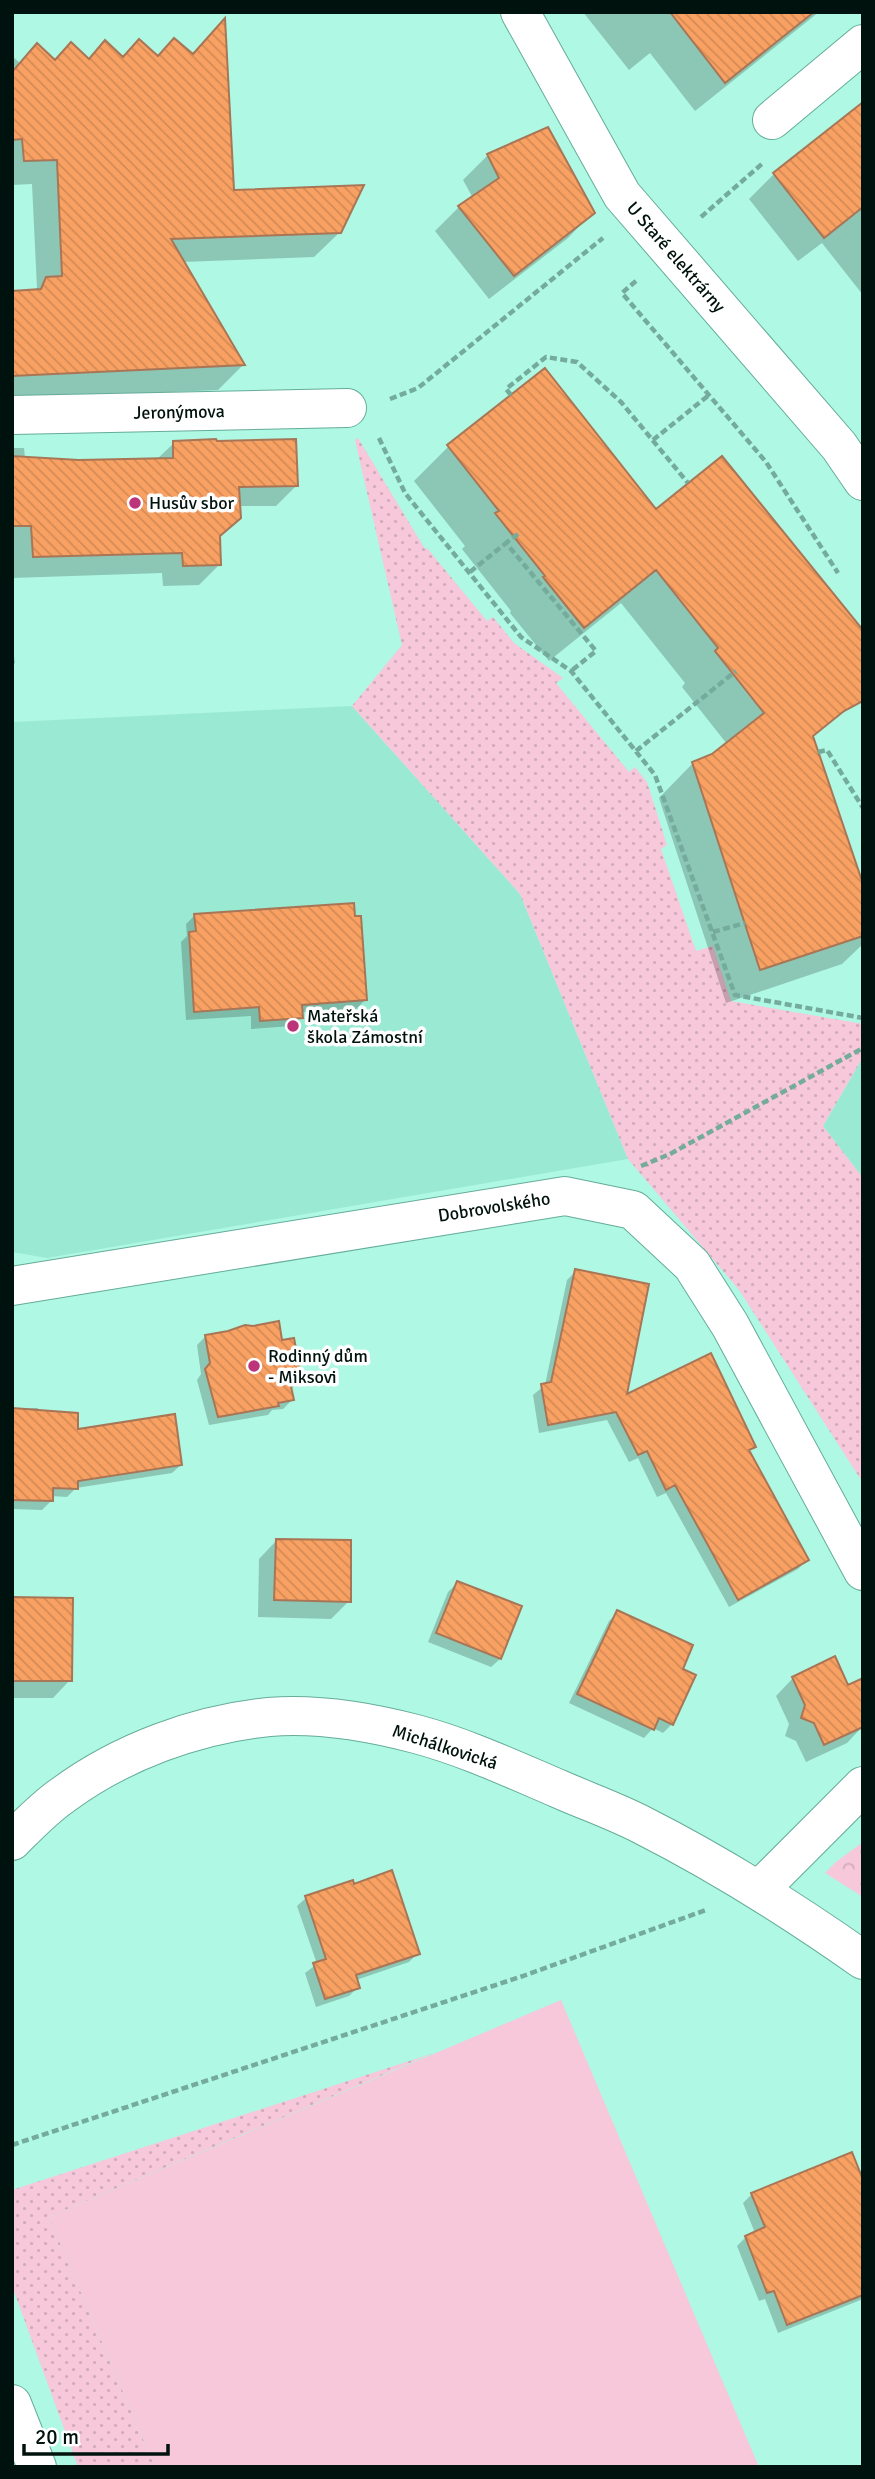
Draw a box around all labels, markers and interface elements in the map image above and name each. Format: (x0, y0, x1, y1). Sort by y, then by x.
street label: U Staré elektrárny (622, 197, 730, 317)
street label: Jeronýmova (133, 400, 225, 424)
place label: Husův sbor (149, 492, 235, 514)
marker: Husův sbor (127, 495, 143, 511)
place label: Mateřská škola Zámostní (307, 1005, 423, 1048)
marker: Mateřská škola Zámostní (285, 1018, 301, 1034)
street label: Dobrovolského (436, 1187, 552, 1227)
place label: Rodinný dům - Miksovi (268, 1345, 368, 1388)
marker: Rodinný dům - Miksovi (246, 1358, 262, 1374)
street label: Michálkovická (390, 1720, 500, 1774)
scale bar (24, 2412, 168, 2456)
text: 20 m (35, 2424, 79, 2450)

